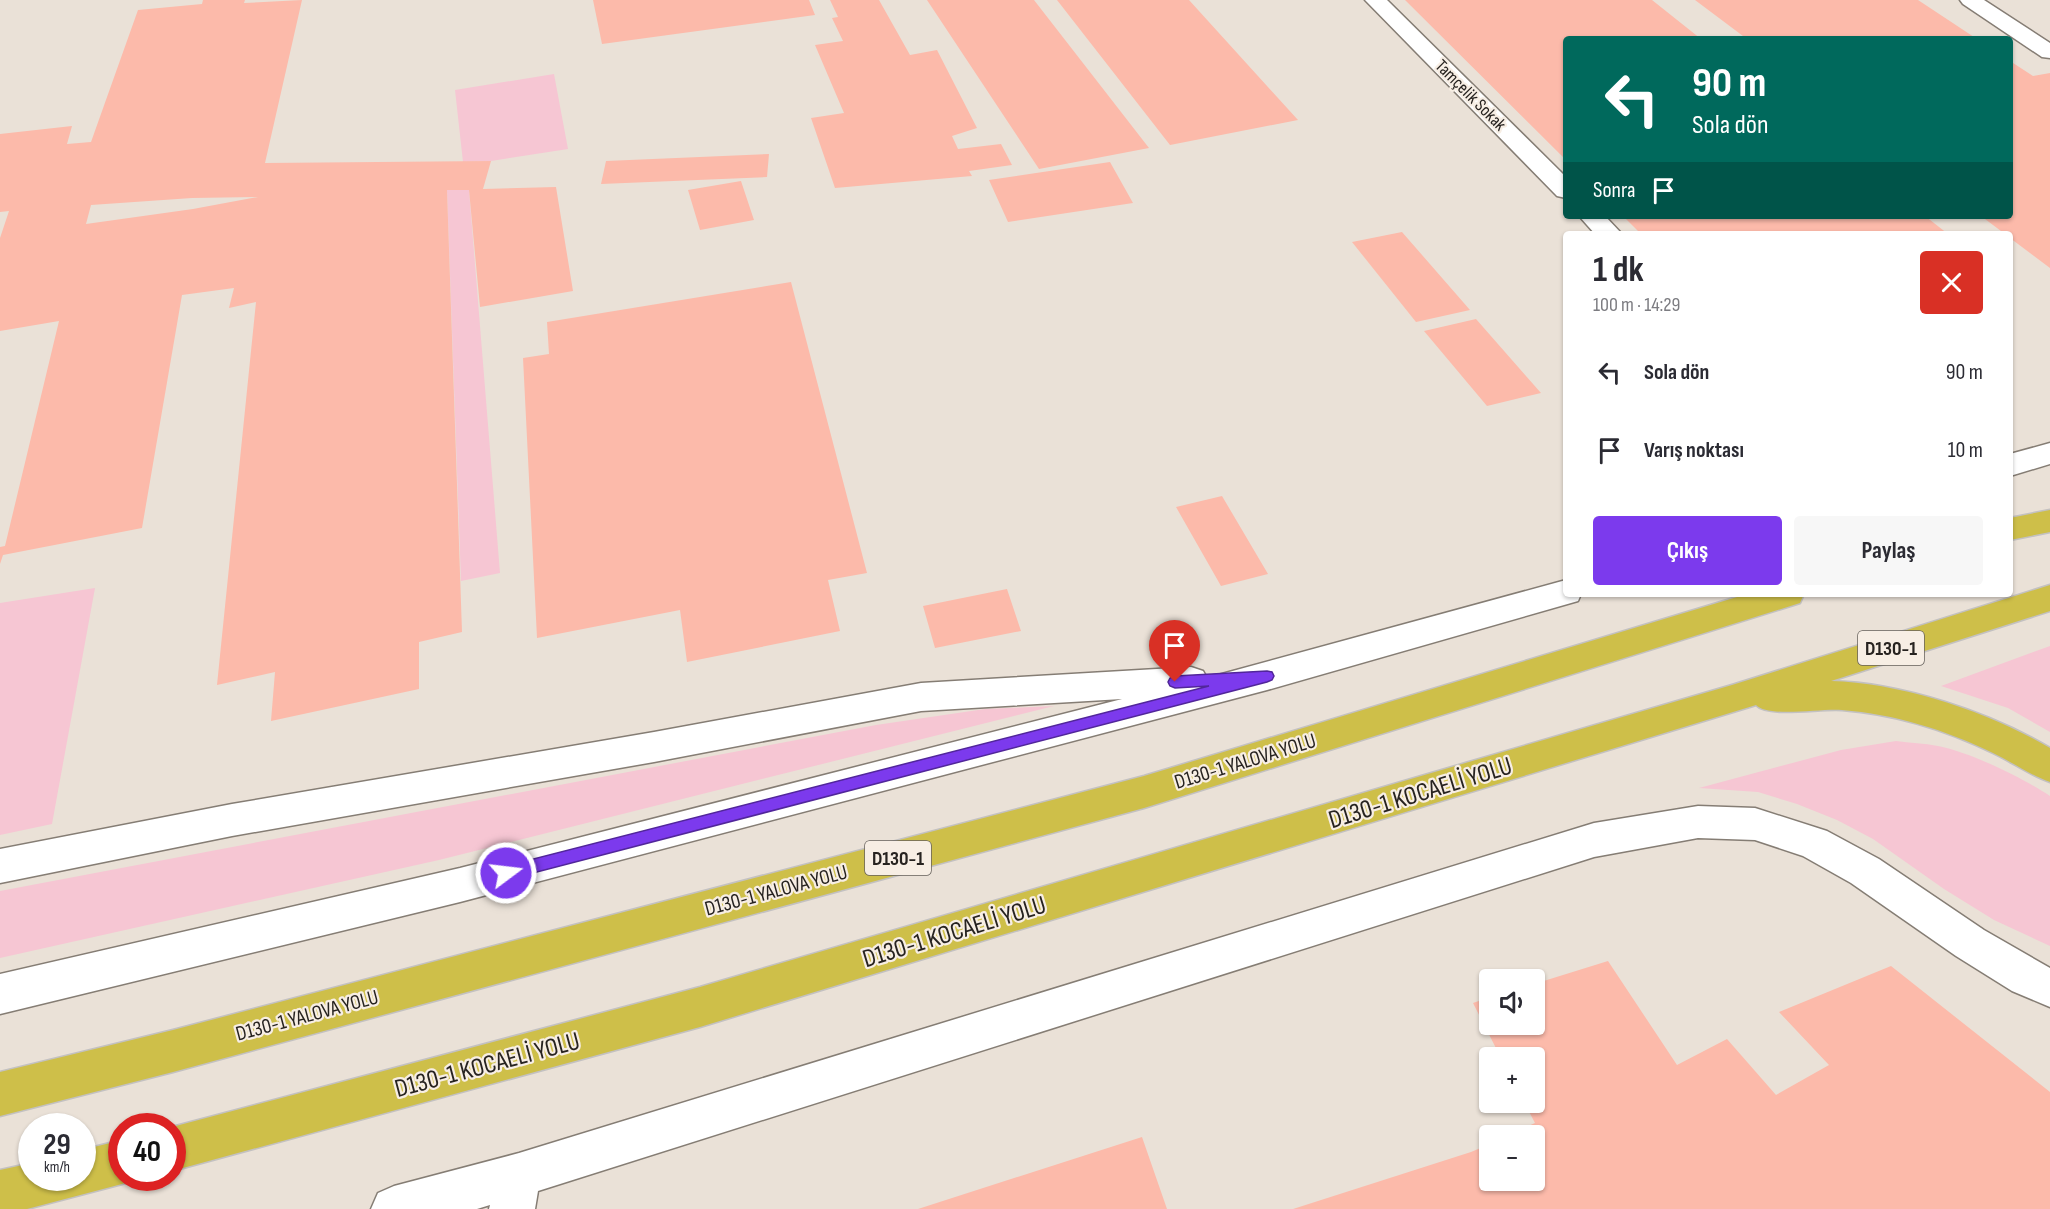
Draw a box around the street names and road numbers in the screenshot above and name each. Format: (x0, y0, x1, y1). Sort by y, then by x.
street label: Tamçelik Sokak (1431, 56, 1511, 135)
road number: D130-1 (1858, 631, 1924, 665)
street label: D130-1 YALOVA YOLU (1171, 728, 1319, 795)
street label: D130-1 KOCAELİ YOLU (1325, 751, 1516, 836)
road number: D130-1 (865, 841, 931, 875)
street label: D130-1 YALOVA YOLU (702, 859, 850, 922)
street label: D130-1 KOCAELİ YOLU (859, 890, 1050, 975)
street label: D130-1 YALOVA YOLU (233, 984, 381, 1047)
street label: D130-1 KOCAELİ YOLU (392, 1026, 583, 1105)

